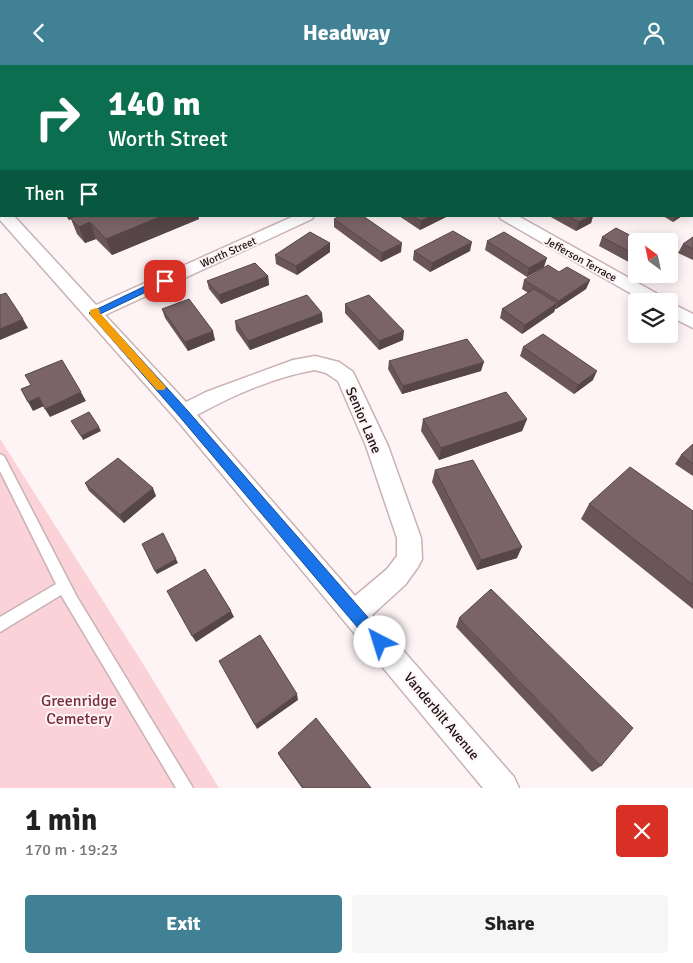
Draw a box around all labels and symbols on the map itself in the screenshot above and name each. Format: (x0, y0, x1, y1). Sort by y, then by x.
north arrow (628, 233, 678, 283)
street label: Worth Street (198, 234, 258, 271)
street label: Jefferson Terrace (543, 234, 619, 285)
pin (144, 260, 186, 302)
street label: Senior Lane (342, 384, 385, 456)
position arrow (353, 615, 405, 667)
street label: Vanderbilt Avenue (400, 669, 483, 763)
park label: Greenridge Cemetery (41, 691, 117, 729)

